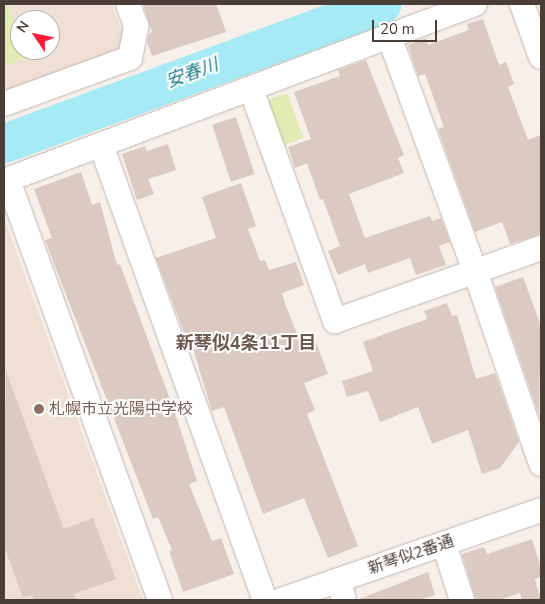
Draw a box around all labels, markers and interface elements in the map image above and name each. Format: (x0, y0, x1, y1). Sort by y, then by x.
north arrow (10, 10, 60, 60)
scale bar (375, 10, 440, 42)
text: N (12, 17, 34, 37)
text: 20 m (380, 19, 415, 39)
water label: 安春川 (163, 54, 221, 92)
district label: 新琴似4条11丁目 (176, 332, 316, 354)
place label: 札幌市立光陽中学校 (49, 399, 193, 419)
marker: 札幌市立光陽中学校 (33, 403, 45, 415)
street label: 新琴似2番通 (366, 531, 456, 579)

